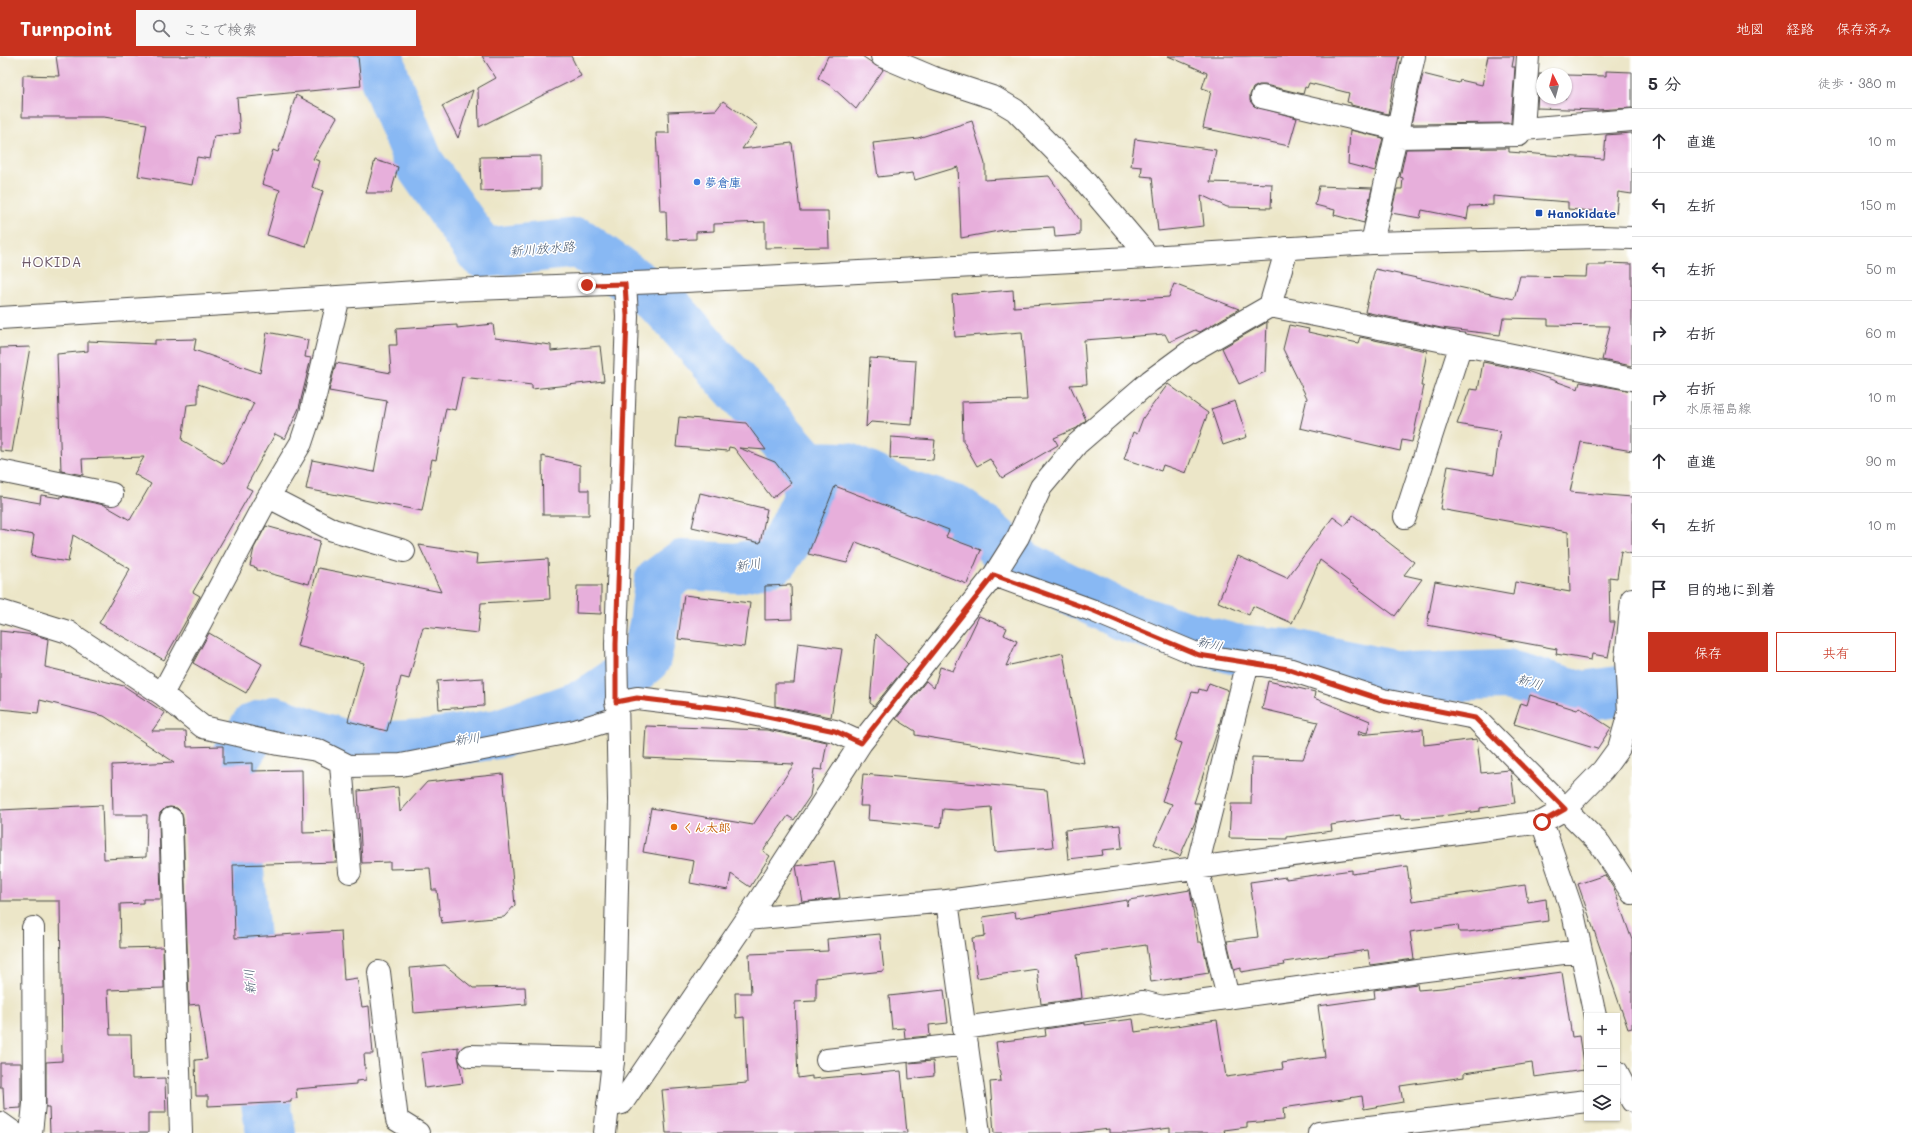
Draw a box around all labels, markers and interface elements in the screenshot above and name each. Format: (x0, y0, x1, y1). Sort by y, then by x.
search box (136, 10, 416, 46)
text: Turnpoint (20, 16, 112, 41)
icon: search (150, 17, 172, 39)
text: ここで検索 (182, 19, 257, 39)
text: 地図 (1736, 19, 1764, 38)
text: 経路 (1786, 19, 1814, 38)
text: 保存済み (1836, 19, 1892, 38)
north arrow (1536, 68, 1572, 104)
text: 5 分 (1648, 72, 1681, 94)
text: 徒歩 · 380 m (1818, 74, 1896, 91)
icon: ahead (1648, 130, 1670, 152)
text: 直進 (1686, 131, 1716, 151)
text: 10 m (1868, 132, 1896, 149)
place label: 夢倉庫 (705, 174, 741, 190)
marker: 夢倉庫 (692, 177, 702, 187)
icon: left (1648, 194, 1670, 216)
text: 左折 (1686, 195, 1716, 215)
text: 150 m (1860, 196, 1896, 213)
place label: Hanokidate (1547, 205, 1616, 221)
marker: Hanokidate (1534, 208, 1544, 218)
water label: 新川放水路 (509, 237, 576, 259)
district label: HOKIDA (21, 252, 83, 271)
icon: left (1648, 258, 1670, 280)
text: 左折 (1686, 259, 1716, 279)
text: 50 m (1866, 260, 1896, 277)
route end (578, 276, 596, 294)
icon: right (1648, 322, 1670, 344)
text: 右折 (1686, 323, 1716, 343)
text: 60 m (1866, 324, 1896, 341)
text: 右折 (1686, 378, 1716, 398)
icon: right (1648, 386, 1670, 408)
text: 10 m (1868, 388, 1896, 405)
text: 水原福島線 (1686, 399, 1751, 416)
icon: ahead (1648, 450, 1670, 472)
text: 直進 (1686, 451, 1716, 471)
text: 90 m (1866, 452, 1896, 469)
icon: left (1648, 514, 1670, 536)
text: 左折 (1686, 515, 1716, 535)
text: 10 m (1868, 516, 1896, 533)
water label: 新川 (734, 554, 762, 574)
icon: arrive (1648, 578, 1670, 600)
text: 目的地に到着 (1686, 579, 1776, 599)
water label: 新川 (1195, 632, 1225, 654)
button: 保存 (1648, 632, 1768, 672)
button: 共有 (1776, 632, 1896, 672)
water label: 新川 (1515, 669, 1545, 693)
water label: 新川 (453, 728, 481, 748)
route start (1533, 813, 1551, 831)
place label: くん太郎 (682, 819, 730, 835)
marker: くん太郎 (669, 822, 679, 832)
water label: 新川 (239, 968, 259, 996)
map controls (1584, 1013, 1620, 1121)
button: + (1584, 1013, 1620, 1049)
button: − (1584, 1049, 1620, 1085)
button: layers (1584, 1085, 1620, 1121)

